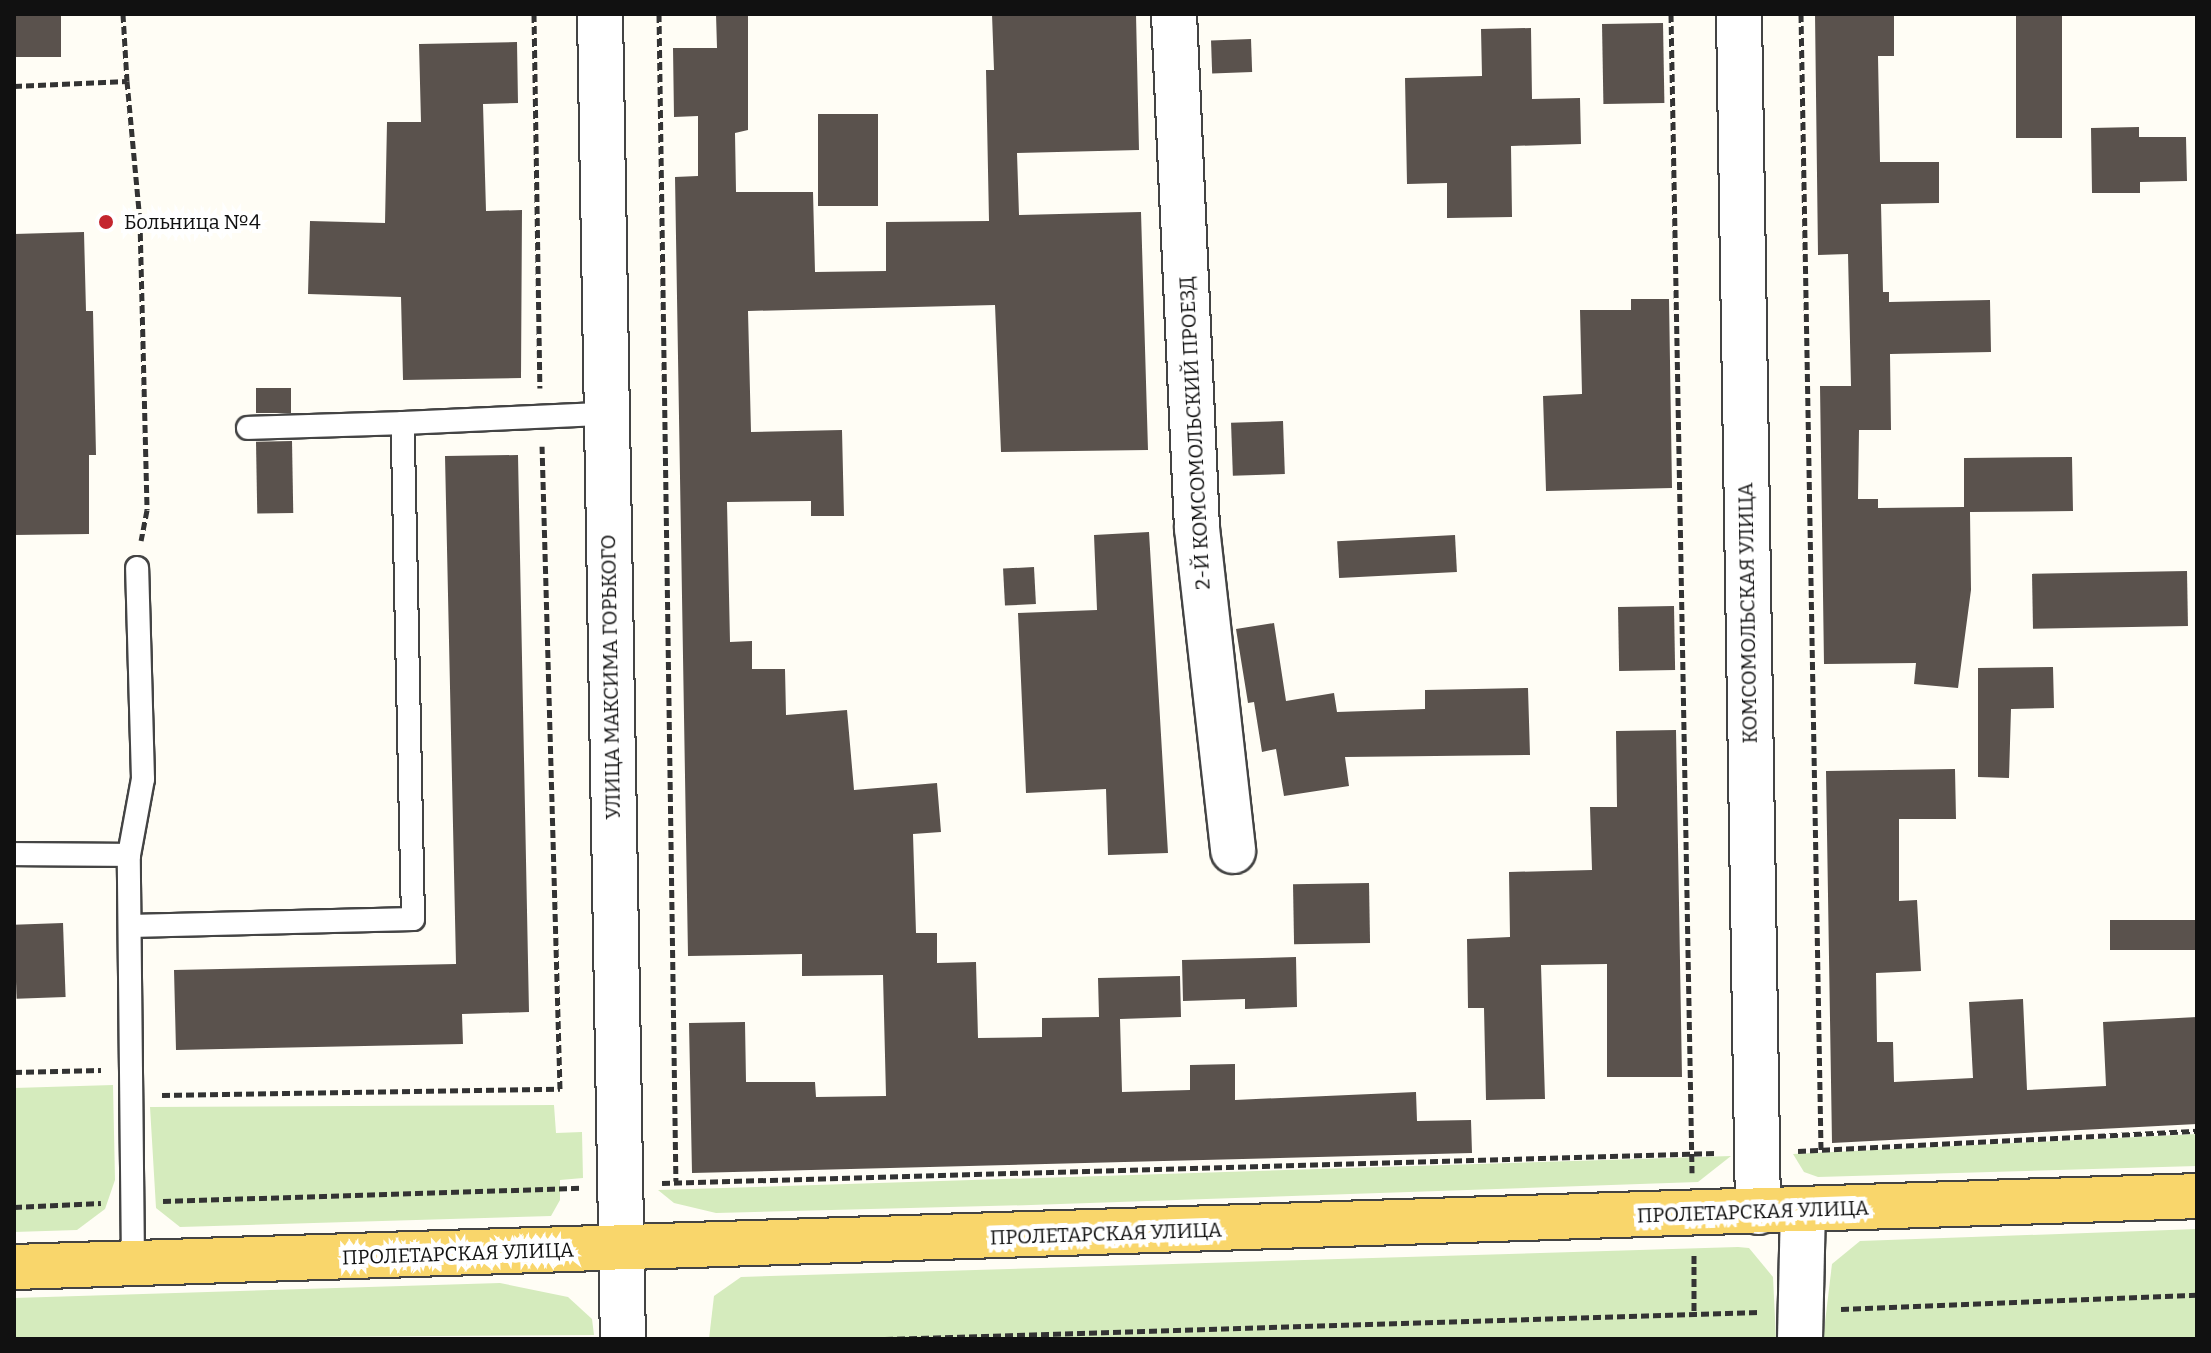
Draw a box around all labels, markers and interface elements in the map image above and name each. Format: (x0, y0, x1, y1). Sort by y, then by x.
place label: Больница №4 (124, 210, 261, 234)
marker: Больница №4 (95, 211, 117, 233)
street label: 2-Й КОМСОМОЛЬСКИЙ ПРОЕЗД (1175, 276, 1215, 590)
street label: КОМСОМОЛЬСКАЯ УЛИЦА (1734, 482, 1762, 744)
street label: УЛИЦА МАКСИМА ГОРЬКОГО (597, 534, 625, 820)
street label: ПРОЛЕТАРСКАЯ УЛИЦА (1637, 1196, 1869, 1228)
street label: ПРОЛЕТАРСКАЯ УЛИЦА (990, 1218, 1222, 1250)
street label: ПРОЛЕТАРСКАЯ УЛИЦА (342, 1238, 574, 1270)

